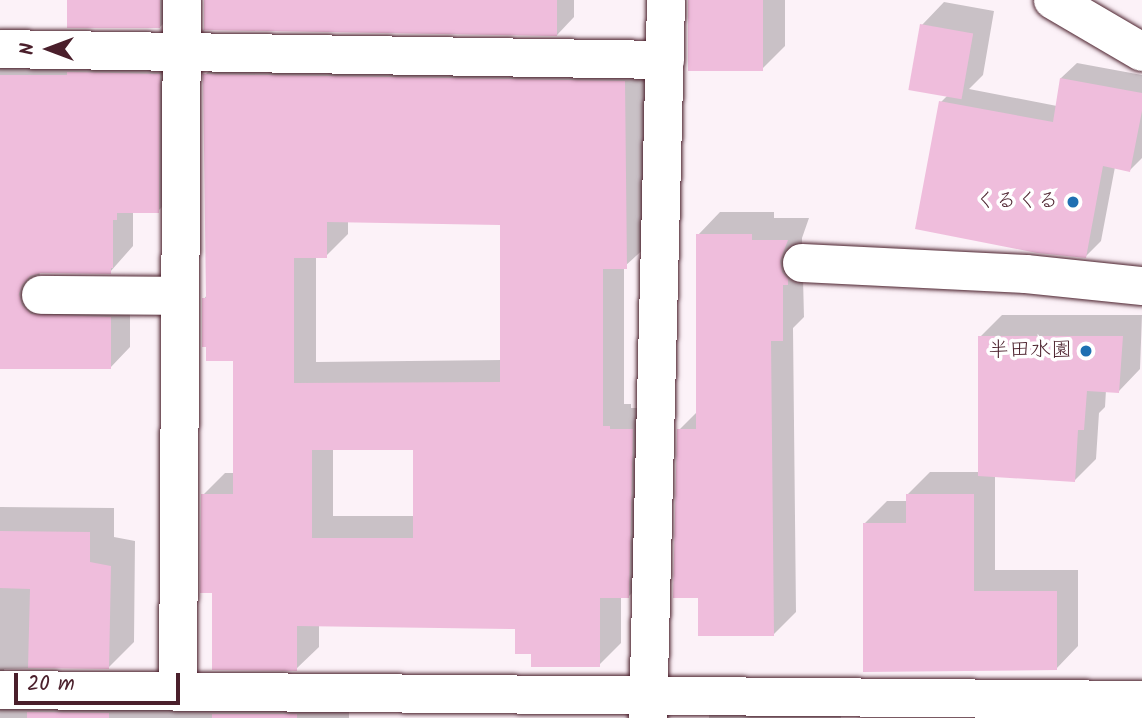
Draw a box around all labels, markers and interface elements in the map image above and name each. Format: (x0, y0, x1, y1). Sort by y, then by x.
north arrow (14, 14, 84, 84)
text: N (13, 43, 43, 55)
place label: くるくる (975, 189, 1059, 215)
marker: くるくる (1065, 194, 1081, 210)
place label: 半田水園 (988, 338, 1072, 364)
marker: 半田水園 (1078, 343, 1094, 359)
scale bar (18, 658, 184, 702)
text: 20 m (27, 668, 75, 701)

